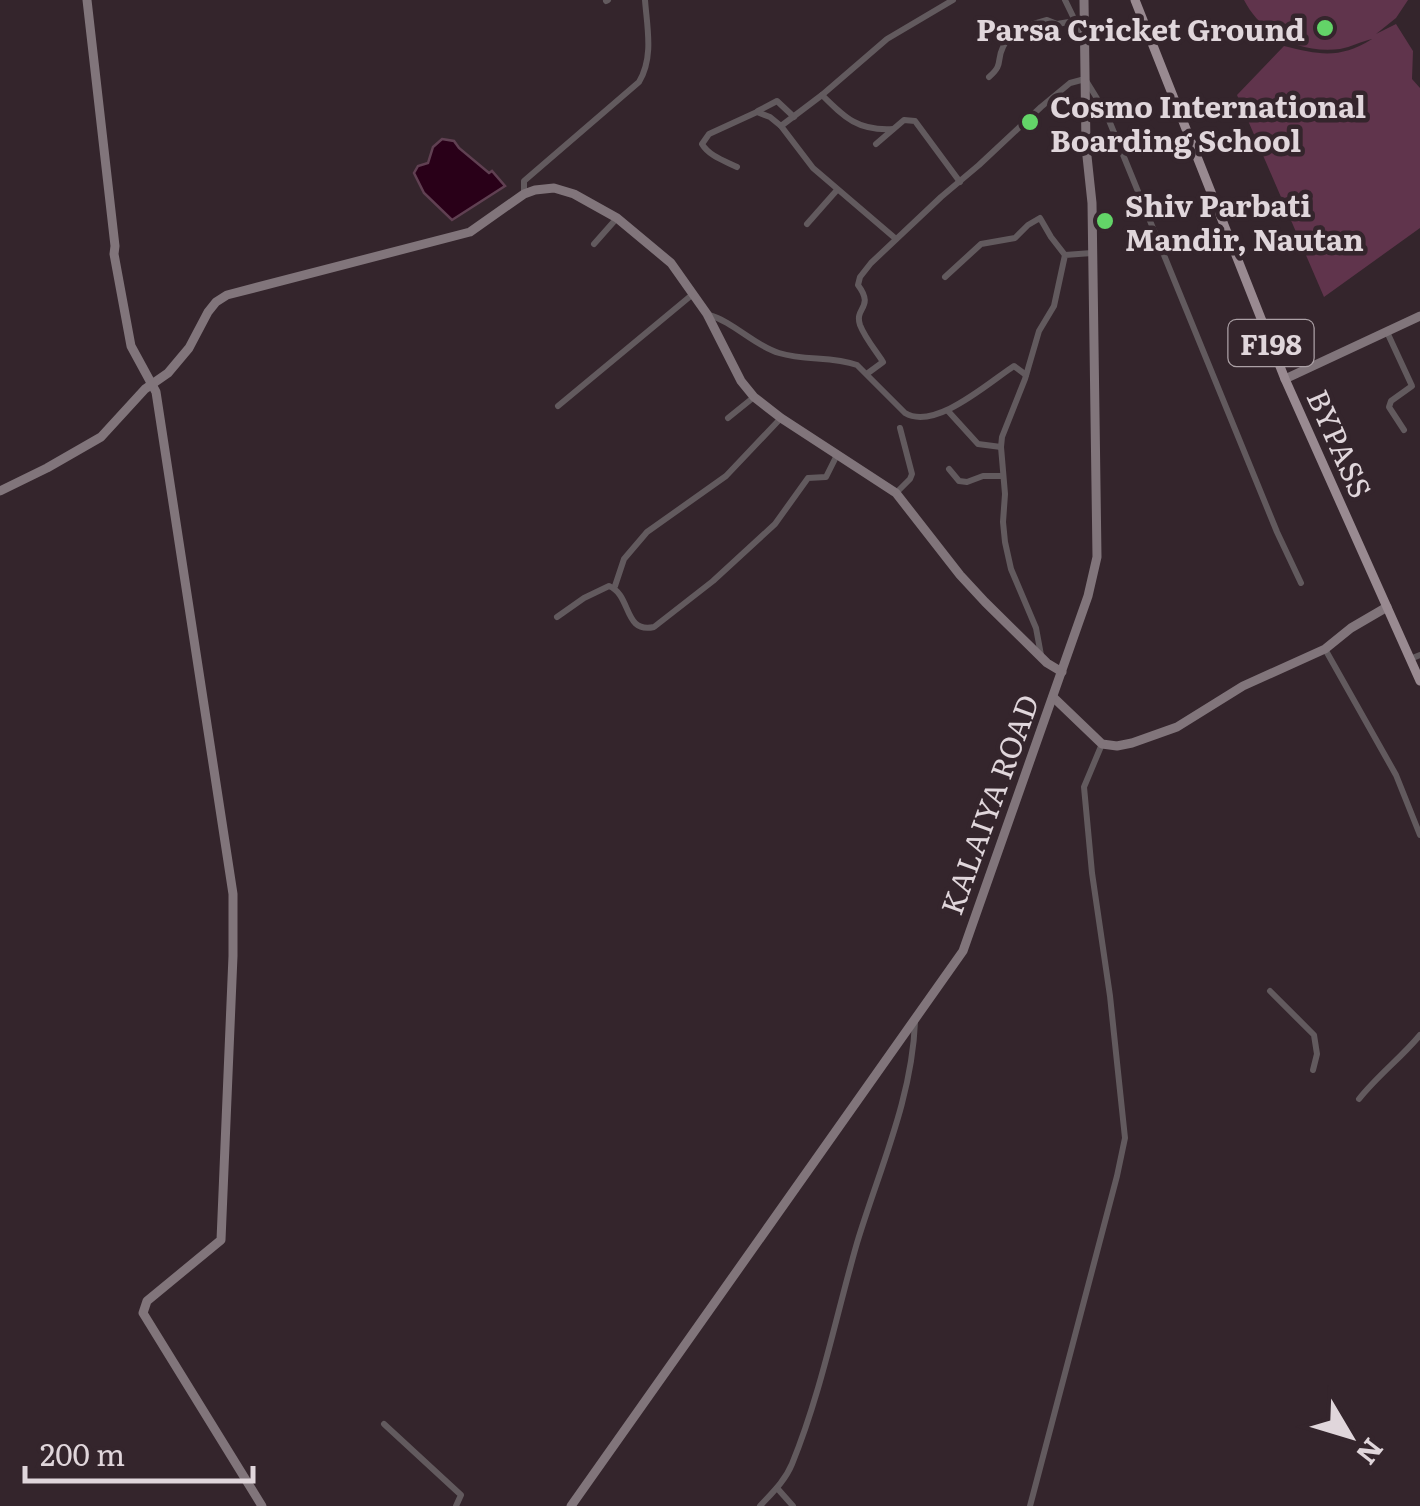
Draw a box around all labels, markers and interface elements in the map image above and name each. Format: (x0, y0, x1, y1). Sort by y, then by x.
place label: Parsa Cricket Ground (976, 6, 1305, 50)
marker: Parsa Cricket Ground (1314, 17, 1336, 39)
place label: Cosmo International Boarding School (1050, 83, 1366, 161)
marker: Cosmo International Boarding School (1019, 111, 1041, 133)
place label: Shiv Parbati Mandir, Nautan (1125, 182, 1364, 260)
marker: Shiv Parbati Mandir, Nautan (1094, 210, 1116, 232)
road number: F198 (1228, 320, 1314, 366)
street label: BYPASS (1298, 382, 1384, 504)
street label: KALAIYA ROAD (928, 688, 1048, 920)
north arrow (1300, 1386, 1400, 1486)
scale bar (25, 1421, 252, 1483)
text: N (1347, 1430, 1395, 1475)
text: 200 m (40, 1431, 125, 1475)

